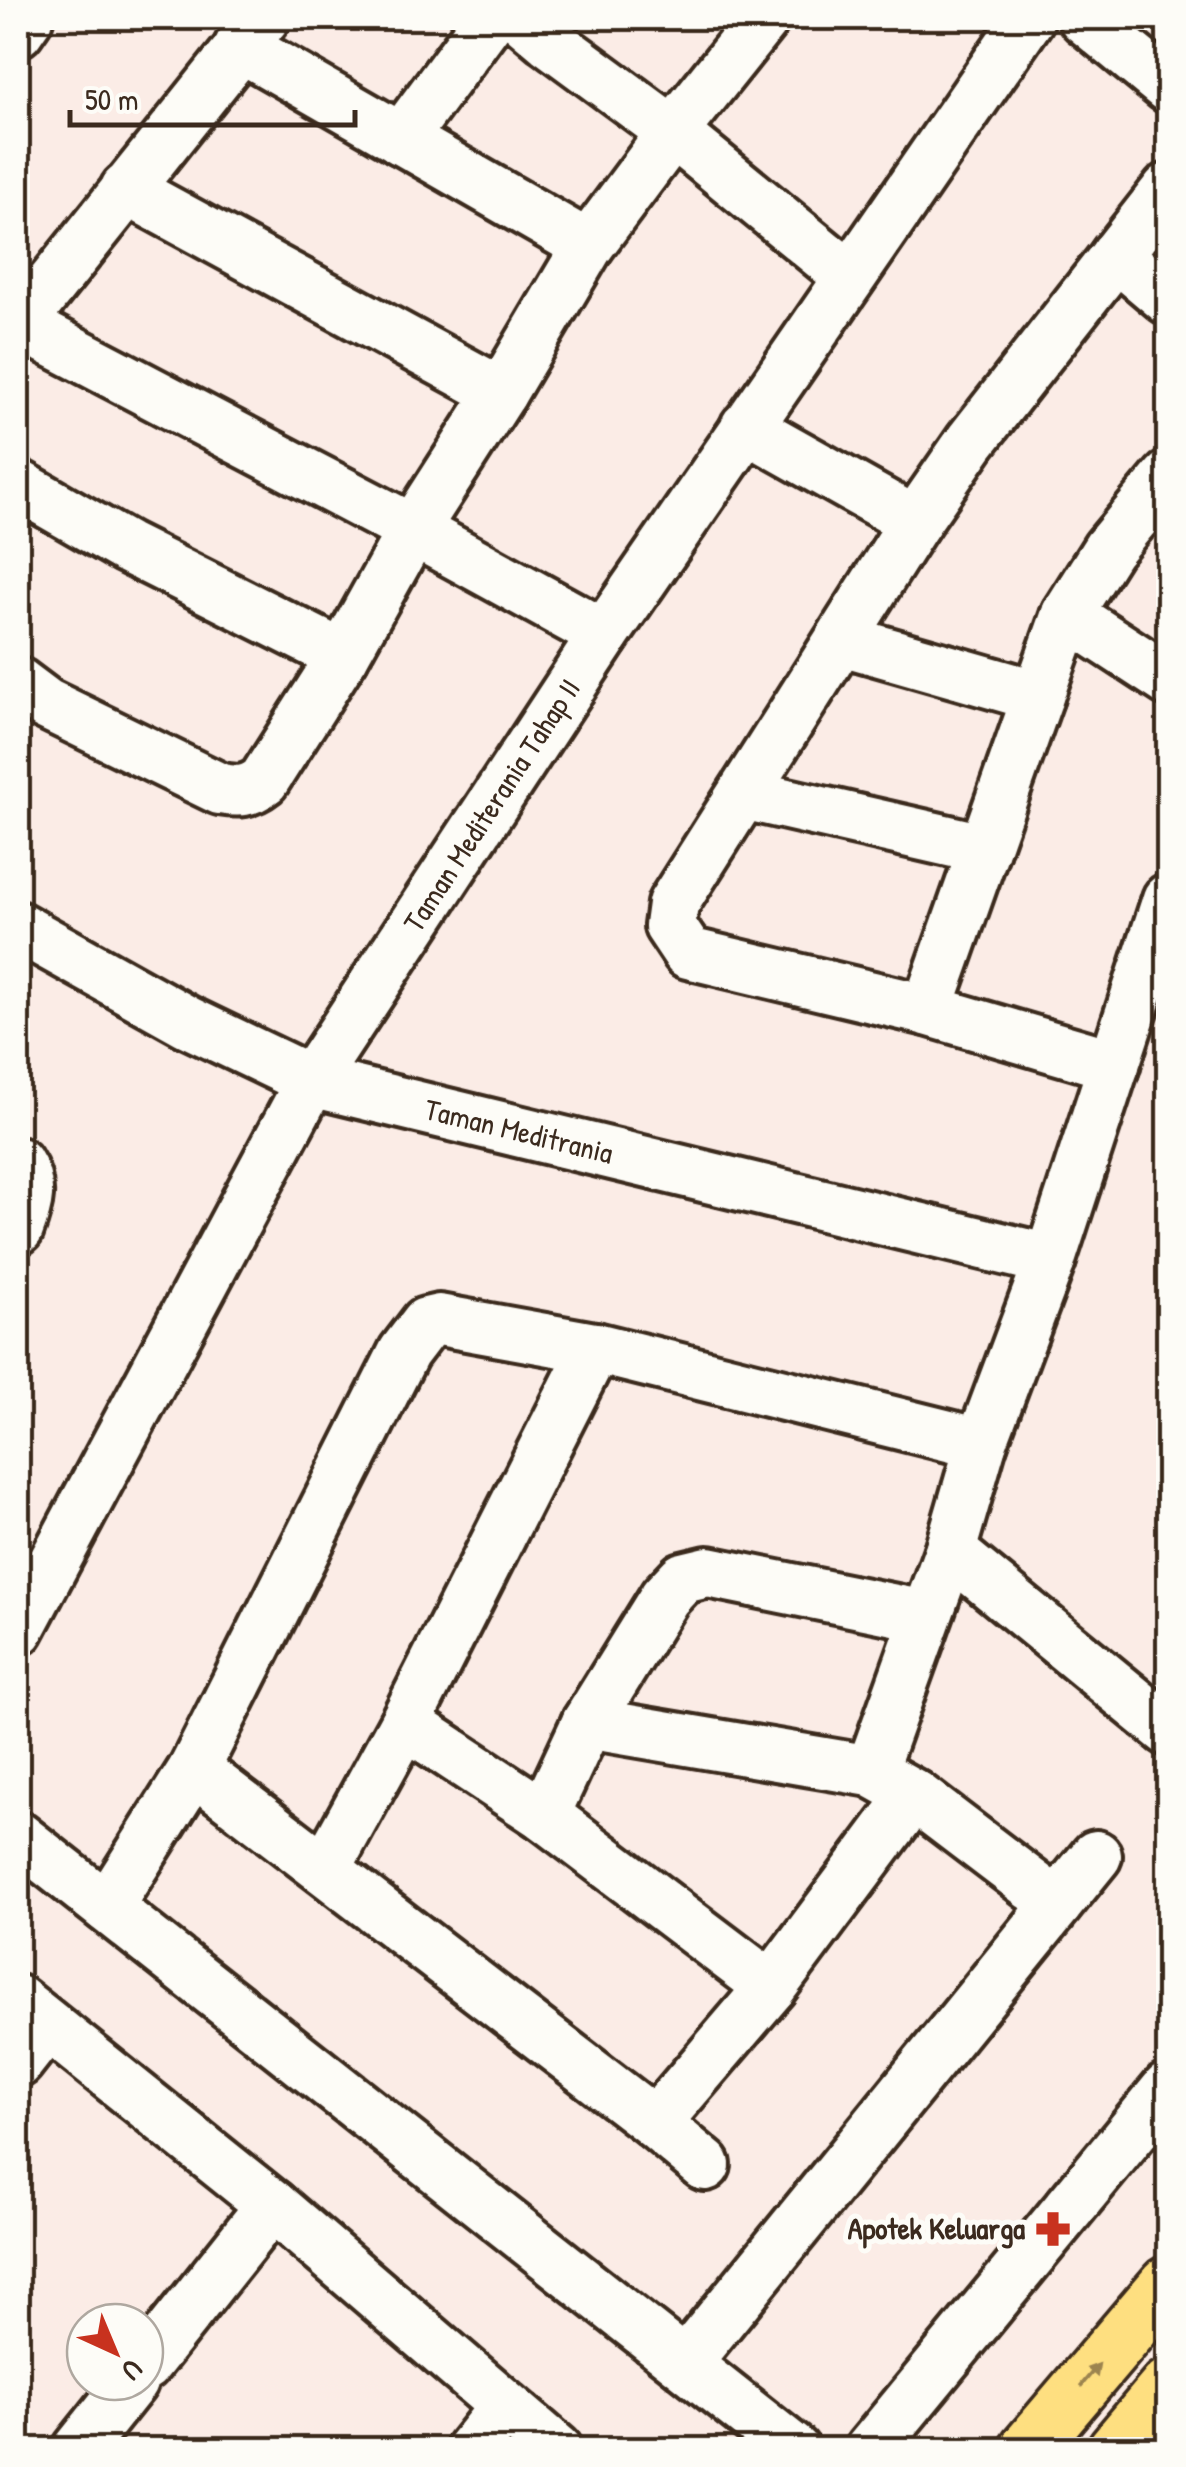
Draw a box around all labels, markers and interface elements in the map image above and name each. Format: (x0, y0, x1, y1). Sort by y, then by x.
scale bar (70, 65, 355, 127)
text: 50 m (85, 79, 138, 119)
street label: Taman Mediterania Tahap II (393, 670, 589, 939)
street label: Taman Meditrania (421, 1088, 618, 1173)
place label: Apotek Keluarga (848, 2208, 1025, 2249)
pharmacy icon: Apotek Keluarga (1034, 2210, 1072, 2248)
north arrow (65, 2302, 165, 2402)
text: U (114, 2351, 151, 2389)
one-way arrow (1079, 2363, 1101, 2388)

